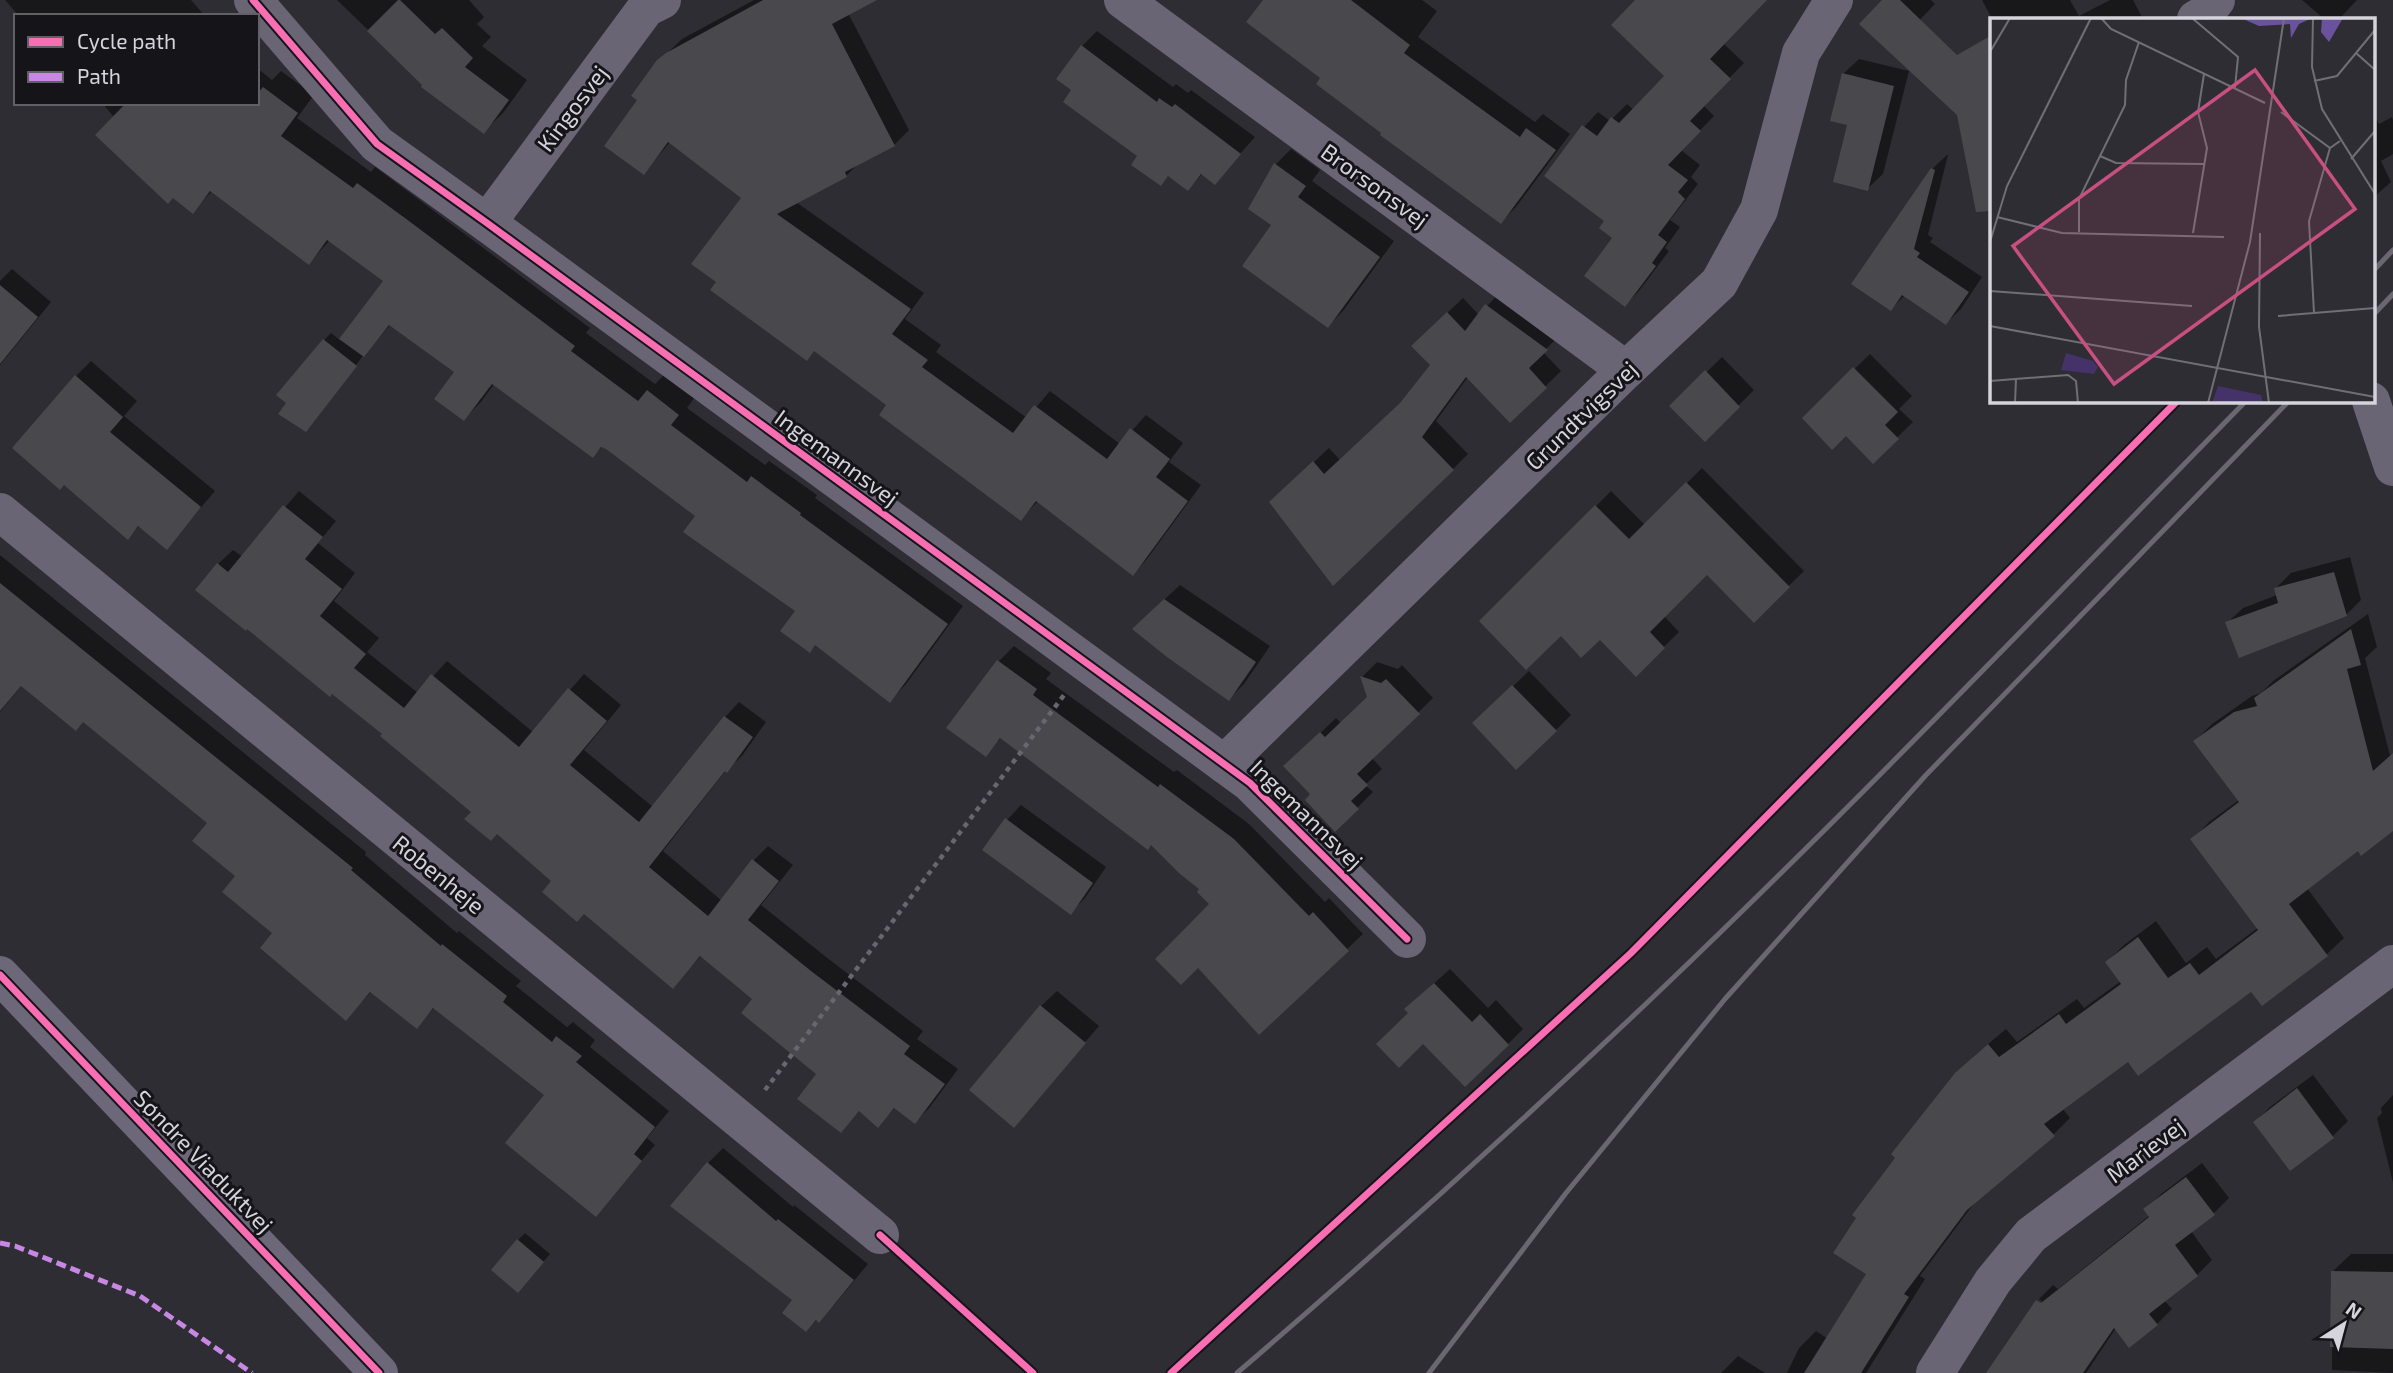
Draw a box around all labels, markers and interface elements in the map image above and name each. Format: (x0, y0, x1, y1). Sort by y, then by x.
legend (14, 14, 259, 105)
inset map (1990, 18, 2376, 402)
text: Cycle path (77, 28, 176, 53)
street label: Kingosvej (531, 60, 613, 156)
text: Path (77, 63, 121, 88)
street label: Brorsonsvej (1316, 137, 1434, 233)
street label: Grundtvigsvej (1519, 355, 1643, 475)
street label: Ingemannsvej (770, 403, 904, 511)
street label: Ingemannsvej (1245, 753, 1369, 875)
street label: Robenheje (388, 829, 490, 919)
street label: Søndre Viaduktvej (129, 1084, 279, 1238)
street label: Marievej (2101, 1112, 2189, 1188)
north arrow (2309, 1289, 2379, 1359)
text: N (2342, 1297, 2367, 1323)

